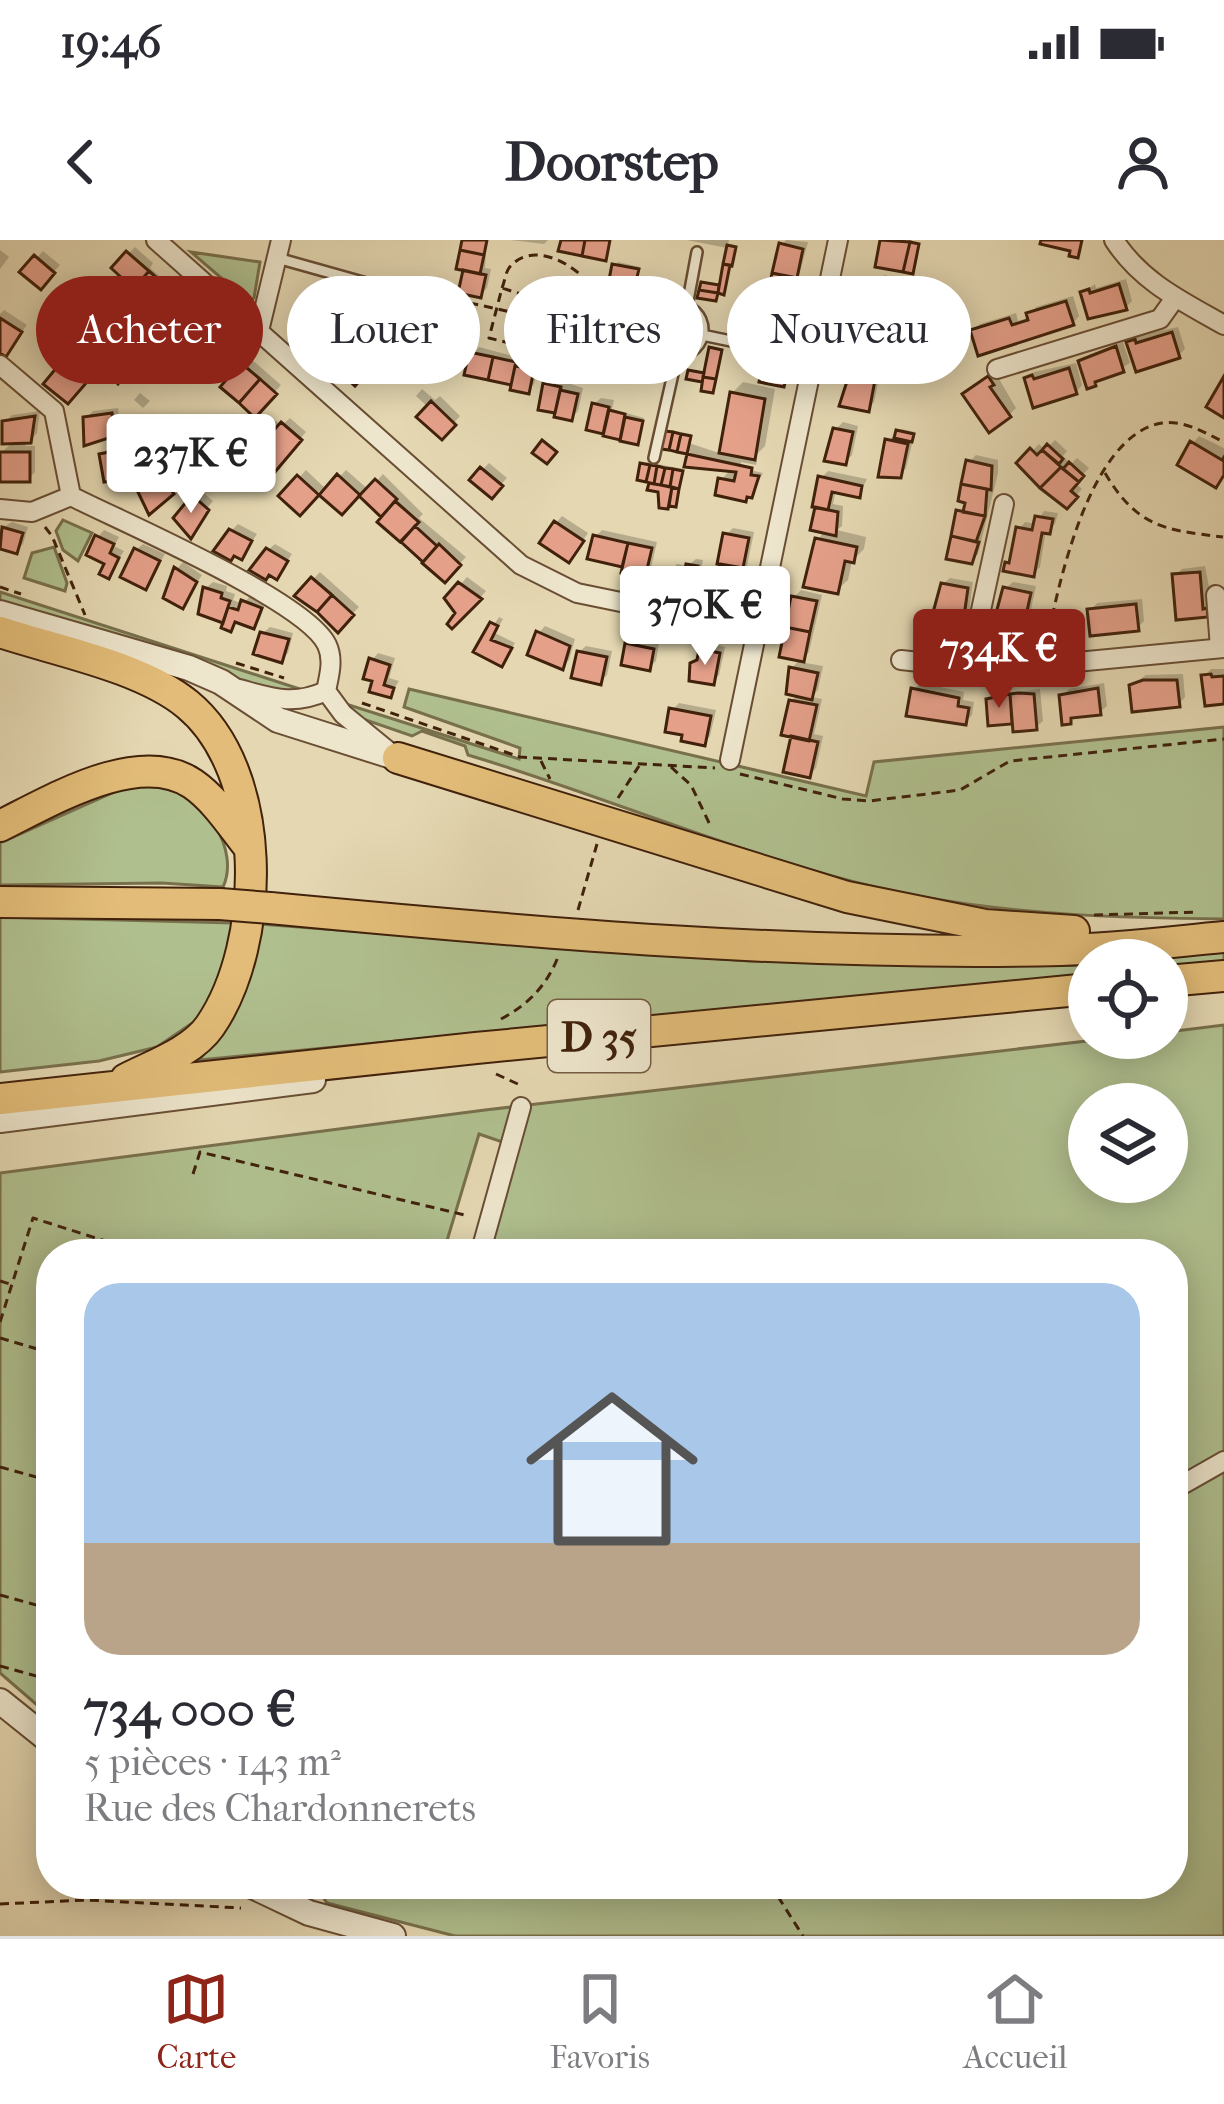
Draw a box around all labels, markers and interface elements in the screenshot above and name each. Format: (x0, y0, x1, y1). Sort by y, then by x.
text: 19:46 (60, 16, 162, 69)
icon: back (48, 129, 114, 195)
icon: person (1110, 129, 1176, 195)
text: Doorstep (505, 131, 719, 194)
chip: Acheter (36, 276, 263, 384)
chip: Louer (287, 276, 480, 384)
chip: Filtres (504, 276, 703, 384)
chip: Nouveau (727, 276, 971, 384)
pin: 237K € (93, 414, 289, 516)
text: 237K € (134, 430, 248, 476)
pin: 370K € (607, 566, 803, 668)
text: 370K € (647, 582, 763, 628)
pin: 734K € (901, 609, 1097, 711)
text: 734K € (940, 625, 1058, 671)
map controls (1068, 939, 1188, 1203)
button: locate (1068, 939, 1188, 1059)
road number: D 35 (548, 1000, 650, 1072)
button: layers (1068, 1083, 1188, 1203)
icon: home (504, 1361, 720, 1577)
text: 734 000 € (84, 1679, 296, 1739)
text: 5 pièces · 143 m² (84, 1739, 341, 1785)
text: Rue des Chardonnerets (84, 1785, 476, 1831)
tab: Carte (157, 1966, 236, 2077)
tab: Favoris (550, 1966, 650, 2077)
tab: Accueil (963, 1966, 1067, 2077)

